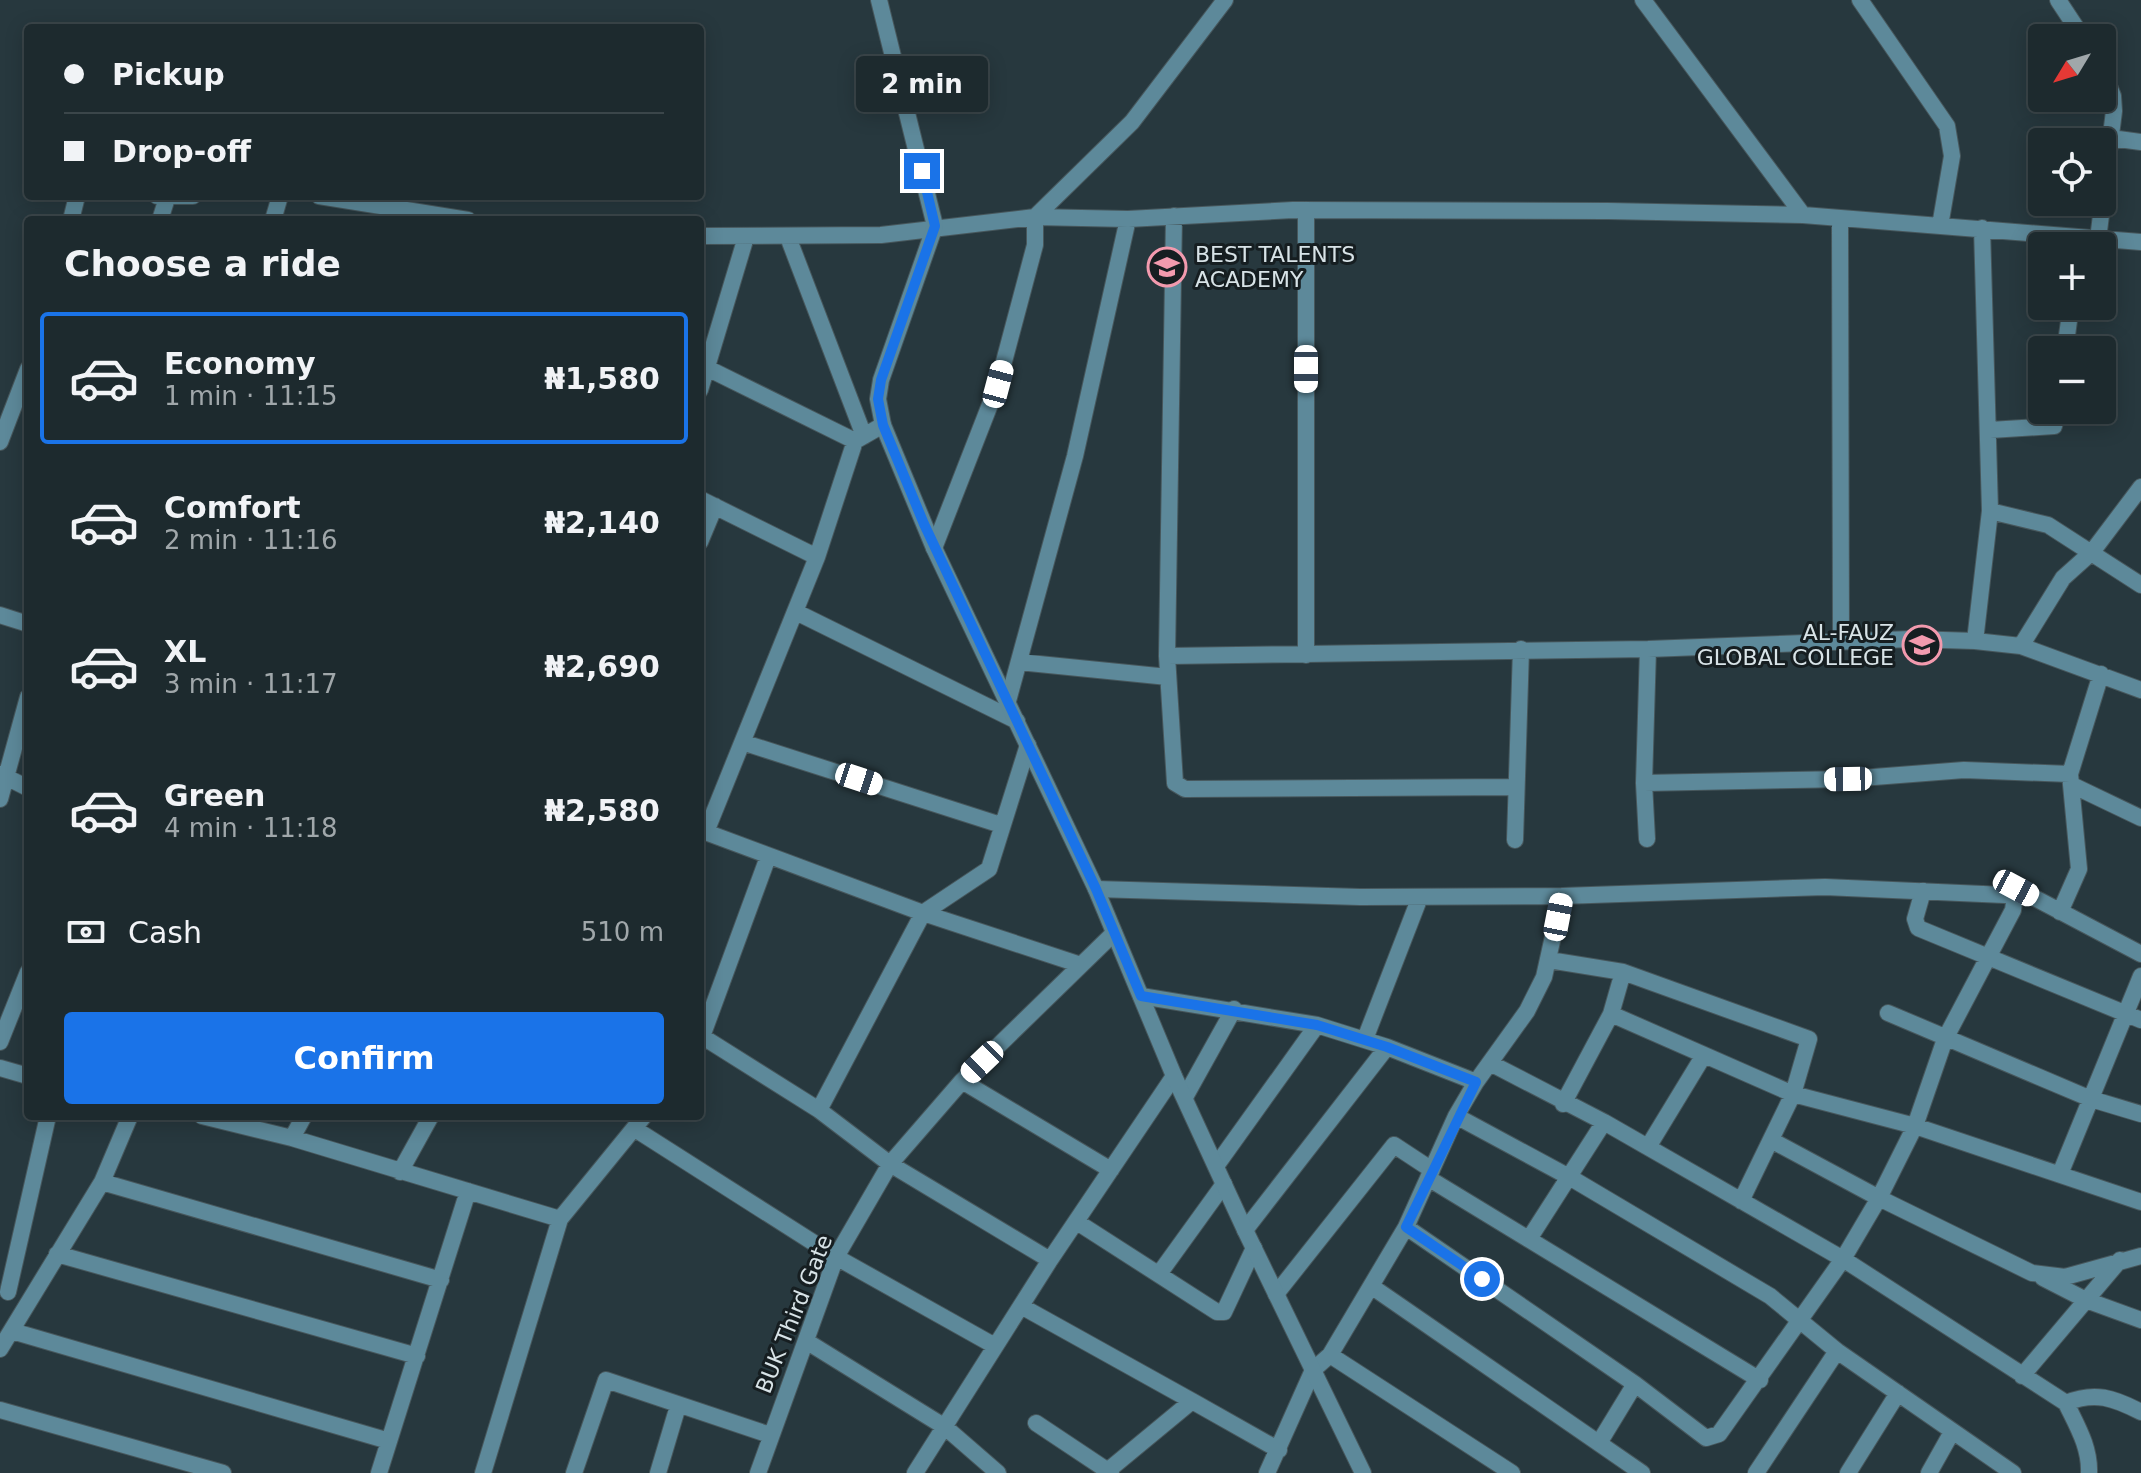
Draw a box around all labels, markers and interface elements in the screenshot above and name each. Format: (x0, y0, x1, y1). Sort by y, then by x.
north arrow (2028, 24, 2116, 112)
map controls (2028, 24, 2116, 424)
callout: 2 min (856, 55, 988, 111)
text: Pickup (112, 57, 225, 92)
text: 2 min (881, 69, 963, 99)
button: locate (2028, 128, 2116, 216)
text: Drop-off (112, 134, 251, 169)
route end (904, 153, 940, 189)
button: + (2028, 232, 2116, 320)
place label: BEST TALENTS ACADEMY (1195, 242, 1355, 292)
text: Choose a ride (64, 243, 341, 284)
school or university icon: BEST TALENTS ACADEMY (1146, 246, 1188, 288)
button: − (2028, 336, 2116, 424)
icon: car (68, 342, 140, 414)
car (1294, 345, 1318, 393)
text: Economy (164, 346, 316, 381)
car (980, 358, 1016, 410)
text: ₦1,580 (544, 361, 660, 396)
text: 1 min · 11:15 (164, 381, 338, 411)
icon: car (68, 486, 140, 558)
text: Comfort (164, 490, 301, 525)
text: ₦2,140 (544, 505, 660, 540)
text: 2 min · 11:16 (164, 525, 338, 555)
place label: AL-FAUZ GLOBAL COLLEGE (1697, 620, 1894, 670)
school or university icon: AL-FAUZ GLOBAL COLLEGE (1901, 624, 1943, 666)
icon: car (68, 630, 140, 702)
text: XL (164, 634, 206, 669)
text: ₦2,690 (544, 649, 660, 684)
text: 3 min · 11:17 (164, 669, 338, 699)
car (832, 760, 886, 798)
car (1824, 767, 1872, 791)
icon: car (68, 774, 140, 846)
text: Green (164, 778, 265, 813)
text: ₦2,580 (544, 793, 660, 828)
text: 4 min · 11:18 (164, 813, 338, 843)
car (1989, 866, 2043, 910)
car (1542, 891, 1574, 943)
icon: cash (64, 910, 108, 954)
text: Cash (128, 915, 202, 950)
text: 510 m (581, 917, 664, 947)
button: Confirm (64, 1012, 664, 1104)
car (956, 1037, 1008, 1087)
street label: BUK Third Gate (751, 1231, 837, 1397)
route start (1464, 1261, 1500, 1297)

